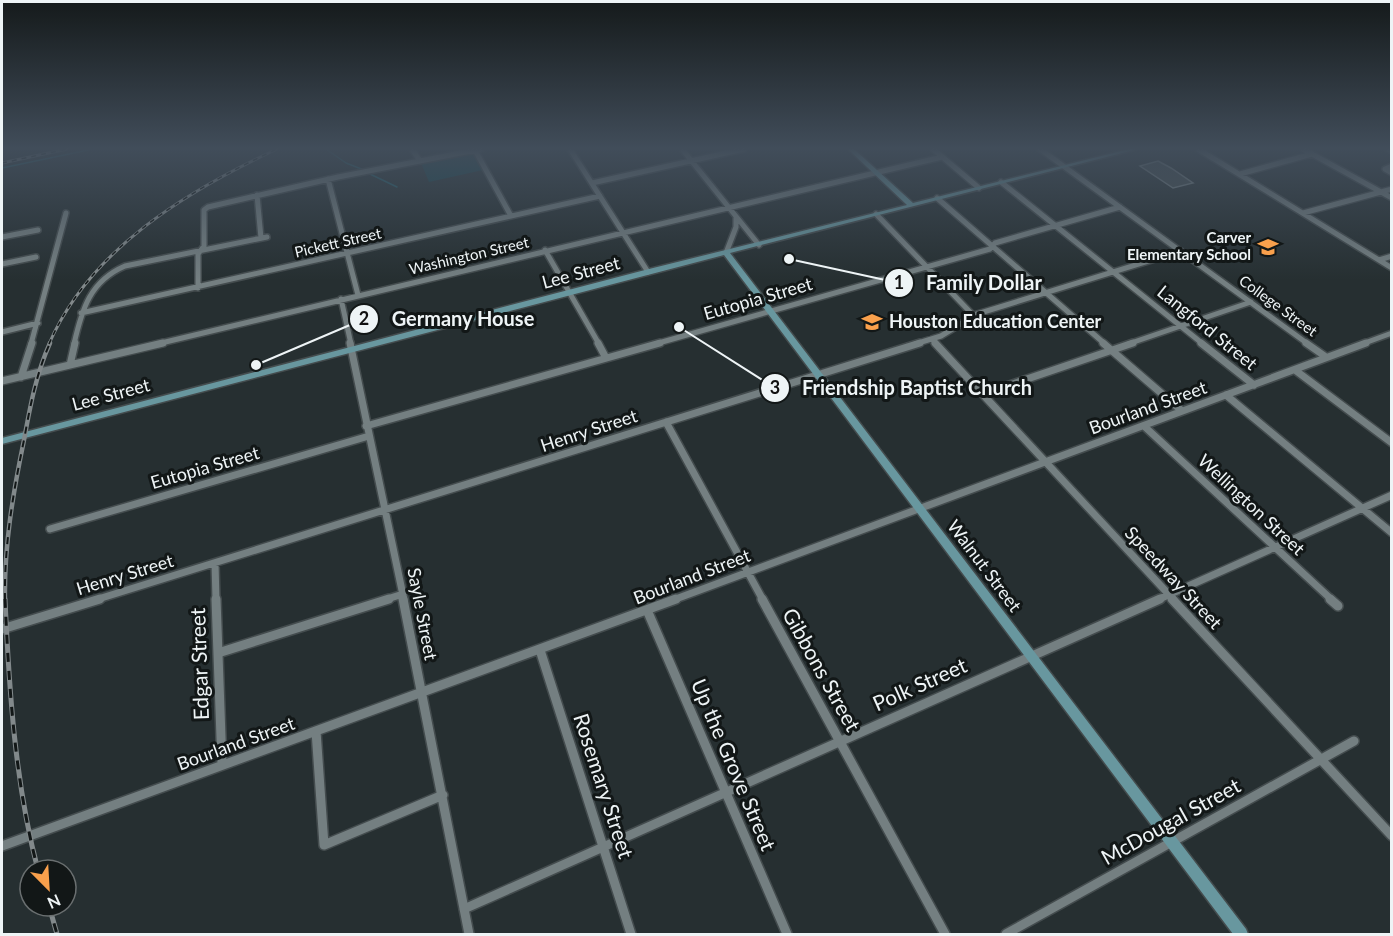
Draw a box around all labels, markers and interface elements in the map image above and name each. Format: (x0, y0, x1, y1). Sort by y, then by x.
street label: Pickett Street (293, 223, 383, 261)
place label: Carver Elementary School (1127, 228, 1251, 263)
street label: Washington Street (407, 232, 531, 278)
school or university icon: Carver Elementary School (1256, 235, 1280, 259)
street label: Lee Street (539, 251, 623, 293)
callout: Family Dollar (884, 264, 1055, 302)
text: Family Dollar (926, 270, 1043, 294)
text: 1 (894, 271, 904, 293)
street label: College Street (1236, 271, 1322, 340)
street label: Eutopia Street (701, 272, 815, 324)
street label: Langford Street (1153, 280, 1262, 375)
callout: Germany House (349, 300, 546, 338)
text: Germany House (392, 306, 535, 330)
text: 2 (359, 307, 369, 329)
school or university icon: Houston Education Center (860, 310, 884, 334)
place label: Houston Education Center (889, 310, 1102, 332)
callout: Friendship Baptist Church (760, 369, 1044, 407)
street label: Lee Street (69, 373, 153, 415)
text: Friendship Baptist Church (802, 375, 1032, 399)
street label: Bourland Street (1086, 375, 1210, 439)
text: 3 (770, 376, 780, 398)
street label: Henry Street (538, 404, 640, 456)
street label: Eutopia Street (148, 441, 262, 493)
street label: Wellington Street (1194, 449, 1310, 560)
street label: Walnut Street (943, 515, 1027, 616)
street label: Speedway Street (1121, 521, 1227, 634)
street label: Bourland Street (630, 543, 754, 608)
street label: Henry Street (73, 549, 176, 599)
street label: Sayle Street (403, 566, 443, 662)
street label: Gibbons Street (778, 603, 867, 736)
street label: Edgar Street (184, 607, 213, 721)
street label: Polk Street (869, 652, 971, 715)
street label: Up the Grove Street (687, 675, 782, 855)
street label: Rosemary Street (569, 710, 640, 862)
street label: Bourland Street (174, 711, 298, 775)
street label: McDougal Street (1096, 772, 1245, 869)
north arrow (18, 858, 78, 918)
text: N (45, 891, 64, 913)

